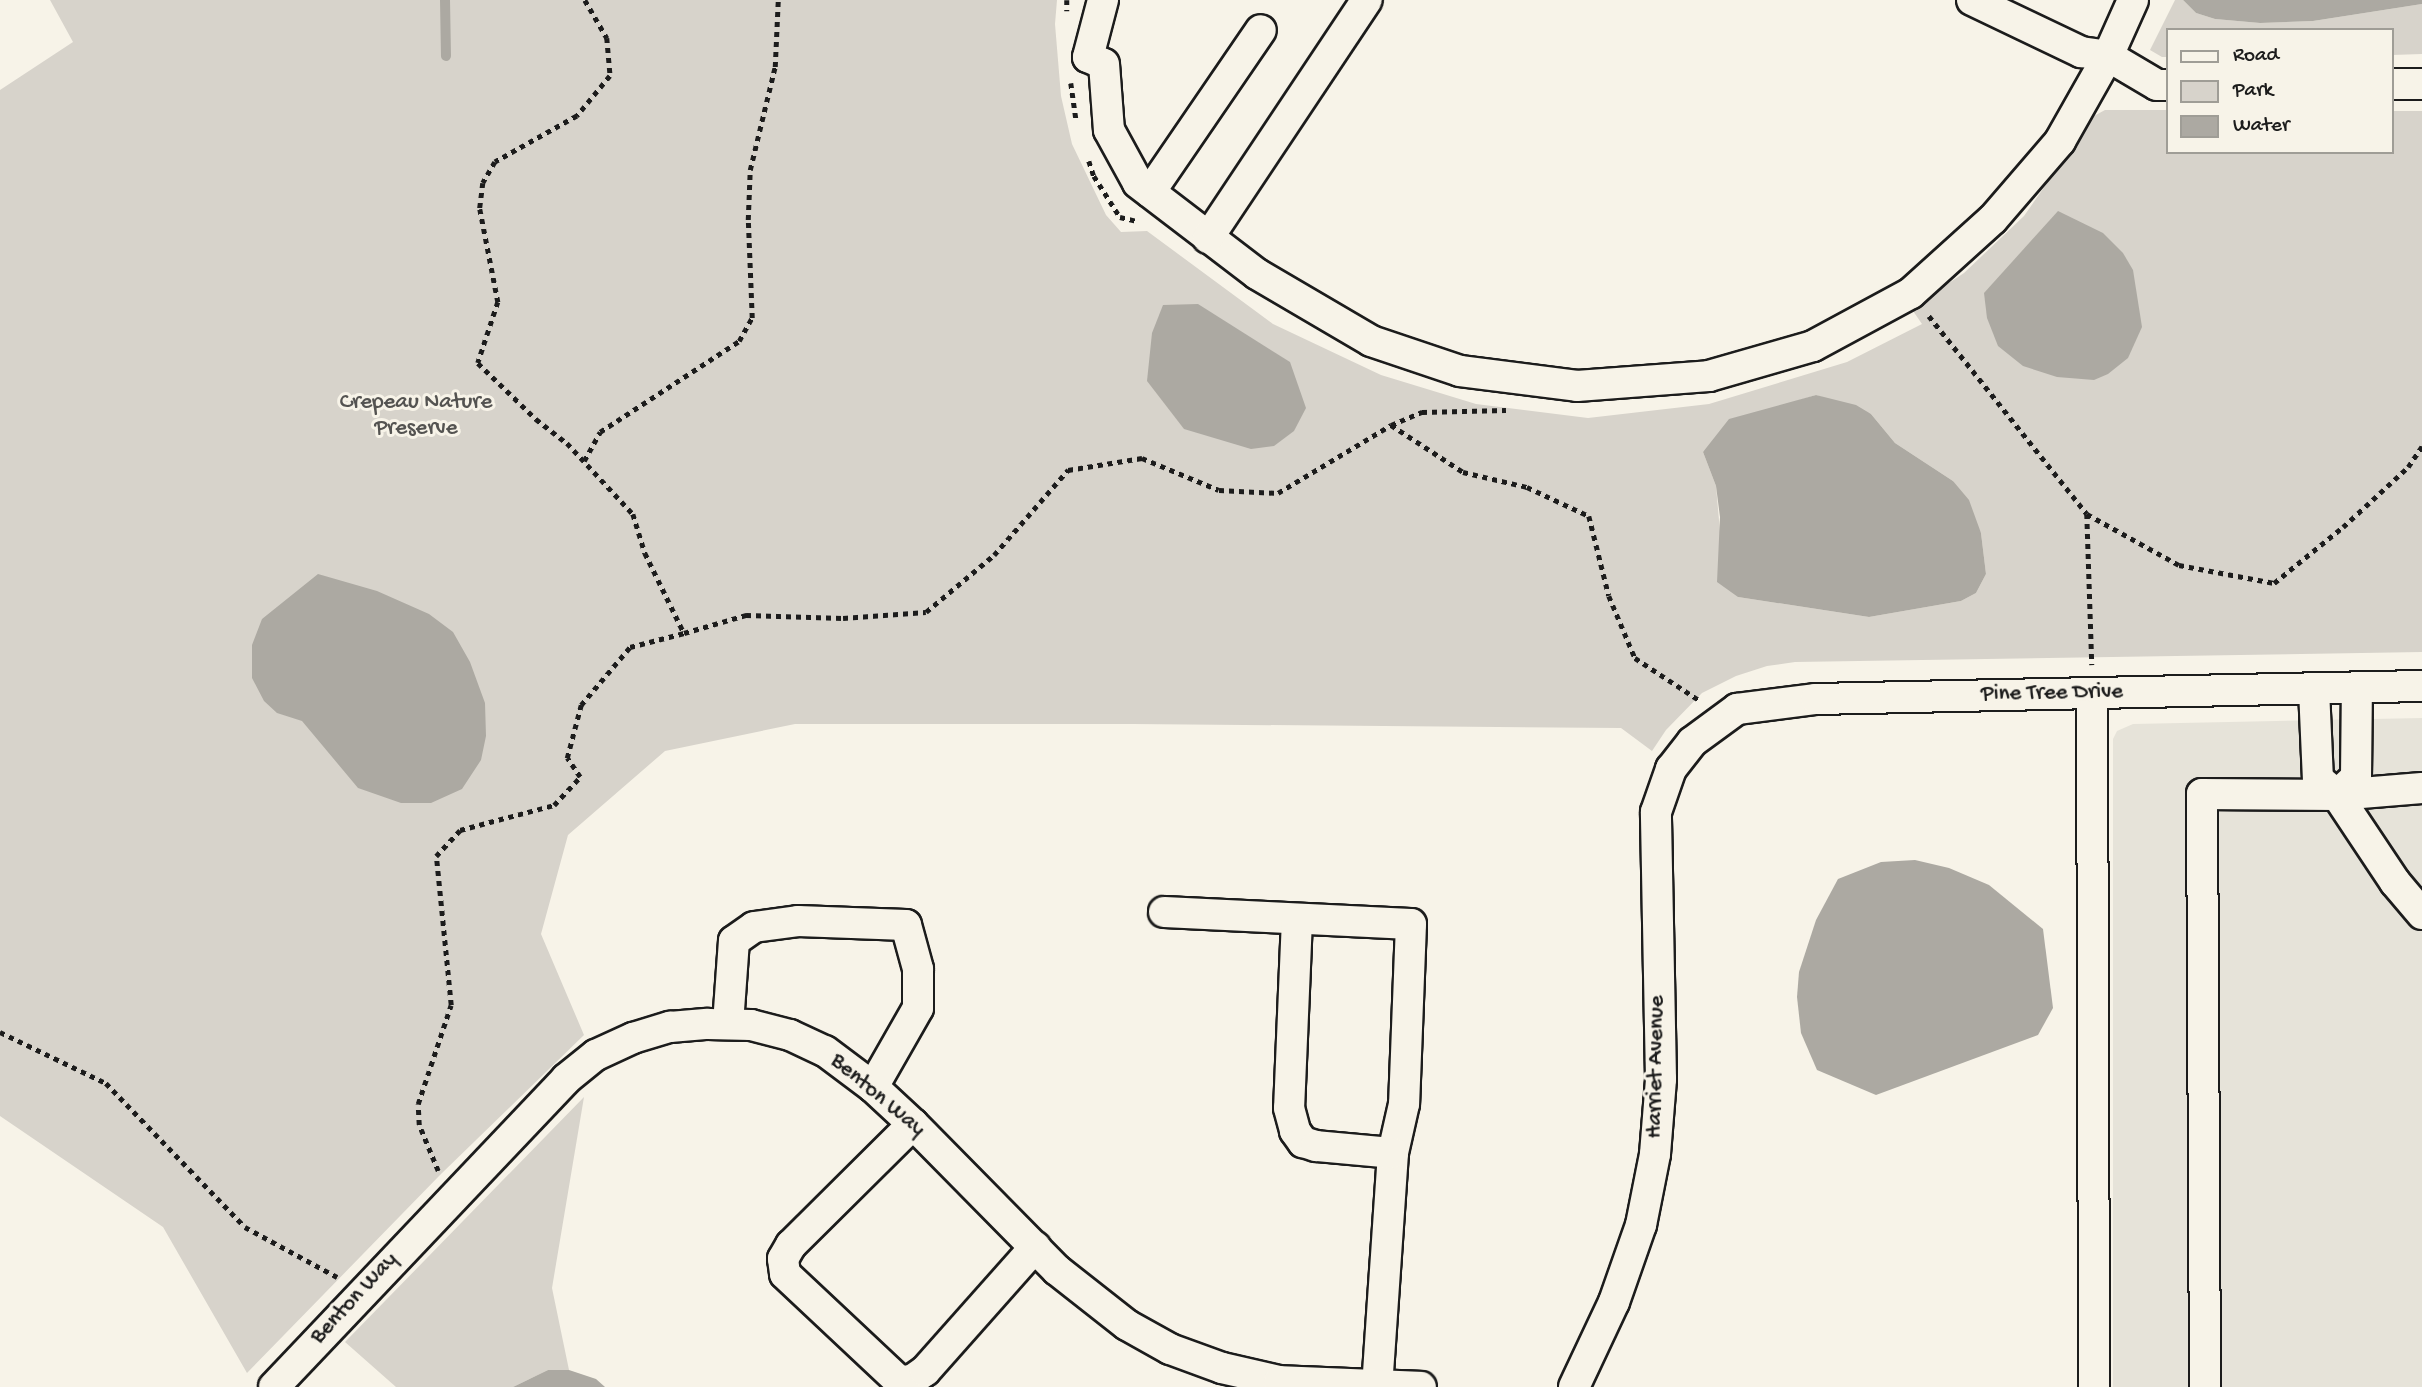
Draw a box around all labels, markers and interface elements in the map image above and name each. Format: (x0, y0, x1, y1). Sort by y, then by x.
legend (2166, 28, 2394, 154)
text: Road (2233, 44, 2279, 69)
text: Park (2233, 79, 2273, 104)
text: Water (2233, 114, 2289, 139)
park label: Crepeau Nature Preserve (340, 389, 492, 443)
street label: Pine Tree Drive (1981, 679, 2123, 709)
street label: Harriet Avenue (1642, 995, 1672, 1139)
street label: Benton Way (824, 1048, 930, 1144)
street label: Benton Way (305, 1247, 405, 1351)

